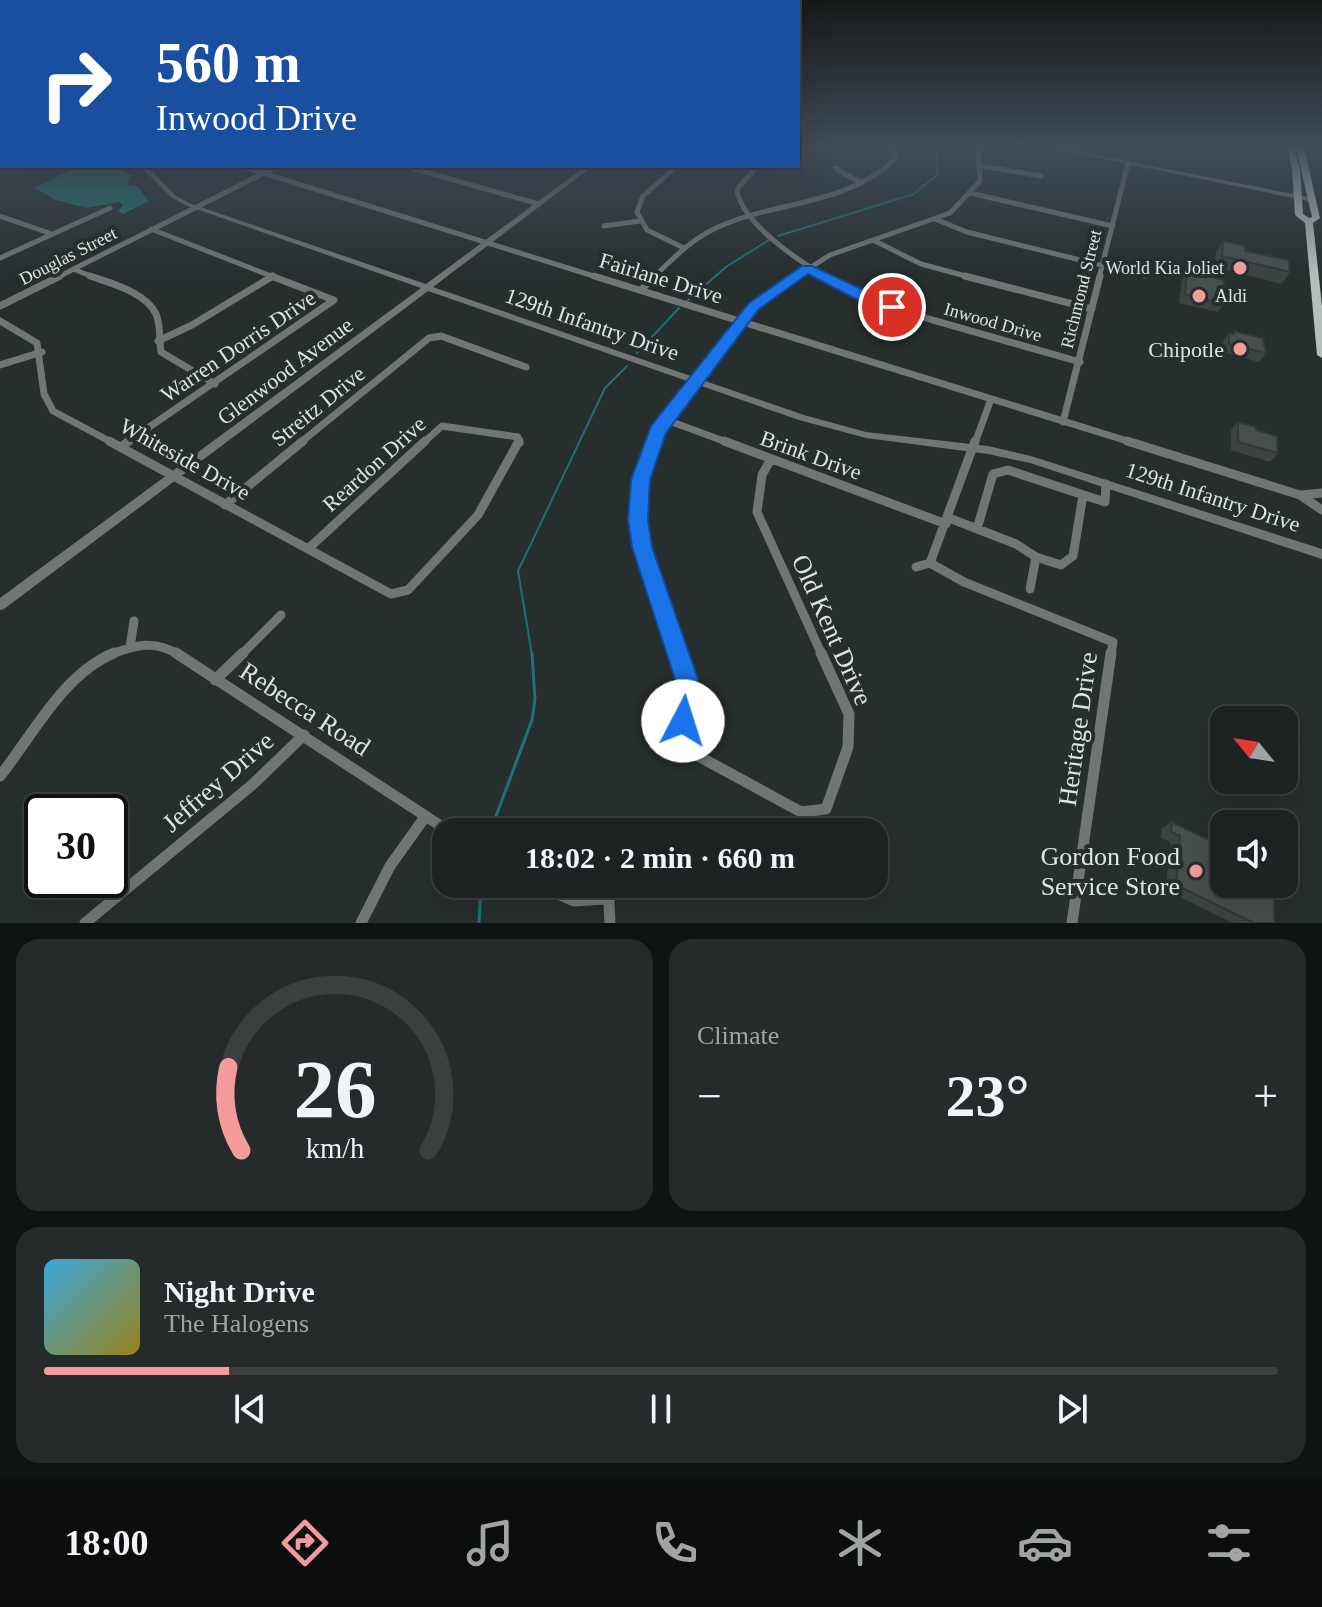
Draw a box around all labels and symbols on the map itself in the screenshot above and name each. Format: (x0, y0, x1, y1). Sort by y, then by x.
street label: Douglas Street (16, 223, 120, 289)
street label: Richmond Street (1057, 228, 1105, 350)
street label: Fairlane Drive (596, 247, 726, 309)
place label: World Kia Joliet (1105, 258, 1224, 278)
marker: World Kia Joliet (1231, 259, 1249, 277)
pin (858, 273, 926, 341)
street label: 129th Infantry Drive (502, 283, 682, 365)
street label: Warren Dorris Drive (156, 285, 320, 407)
place label: Aldi (1215, 286, 1247, 306)
marker: Aldi (1190, 287, 1208, 305)
street label: Inwood Drive (942, 299, 1044, 345)
street label: Glenwood Avenue (212, 312, 358, 430)
place label: Chipotle (1148, 337, 1224, 362)
marker: Chipotle (1231, 340, 1249, 358)
street label: Streitz Drive (266, 361, 370, 451)
street label: Reardon Drive (317, 411, 431, 517)
street label: Whiteside Drive (116, 413, 254, 505)
street label: Brink Drive (757, 425, 865, 485)
street label: 129th Infantry Drive (1123, 457, 1303, 537)
street label: Old Kent Drive (786, 550, 878, 710)
street label: Heritage Drive (1053, 650, 1103, 808)
street label: Rebecca Road (234, 656, 376, 762)
position arrow (641, 679, 725, 763)
north arrow (1210, 706, 1298, 794)
street label: Jeffrey Drive (157, 726, 279, 838)
speed limit sign: 30 (24, 794, 128, 898)
place label: Gordon Food Service Store (1041, 842, 1180, 901)
marker: Gordon Food Service Store (1187, 862, 1205, 880)

